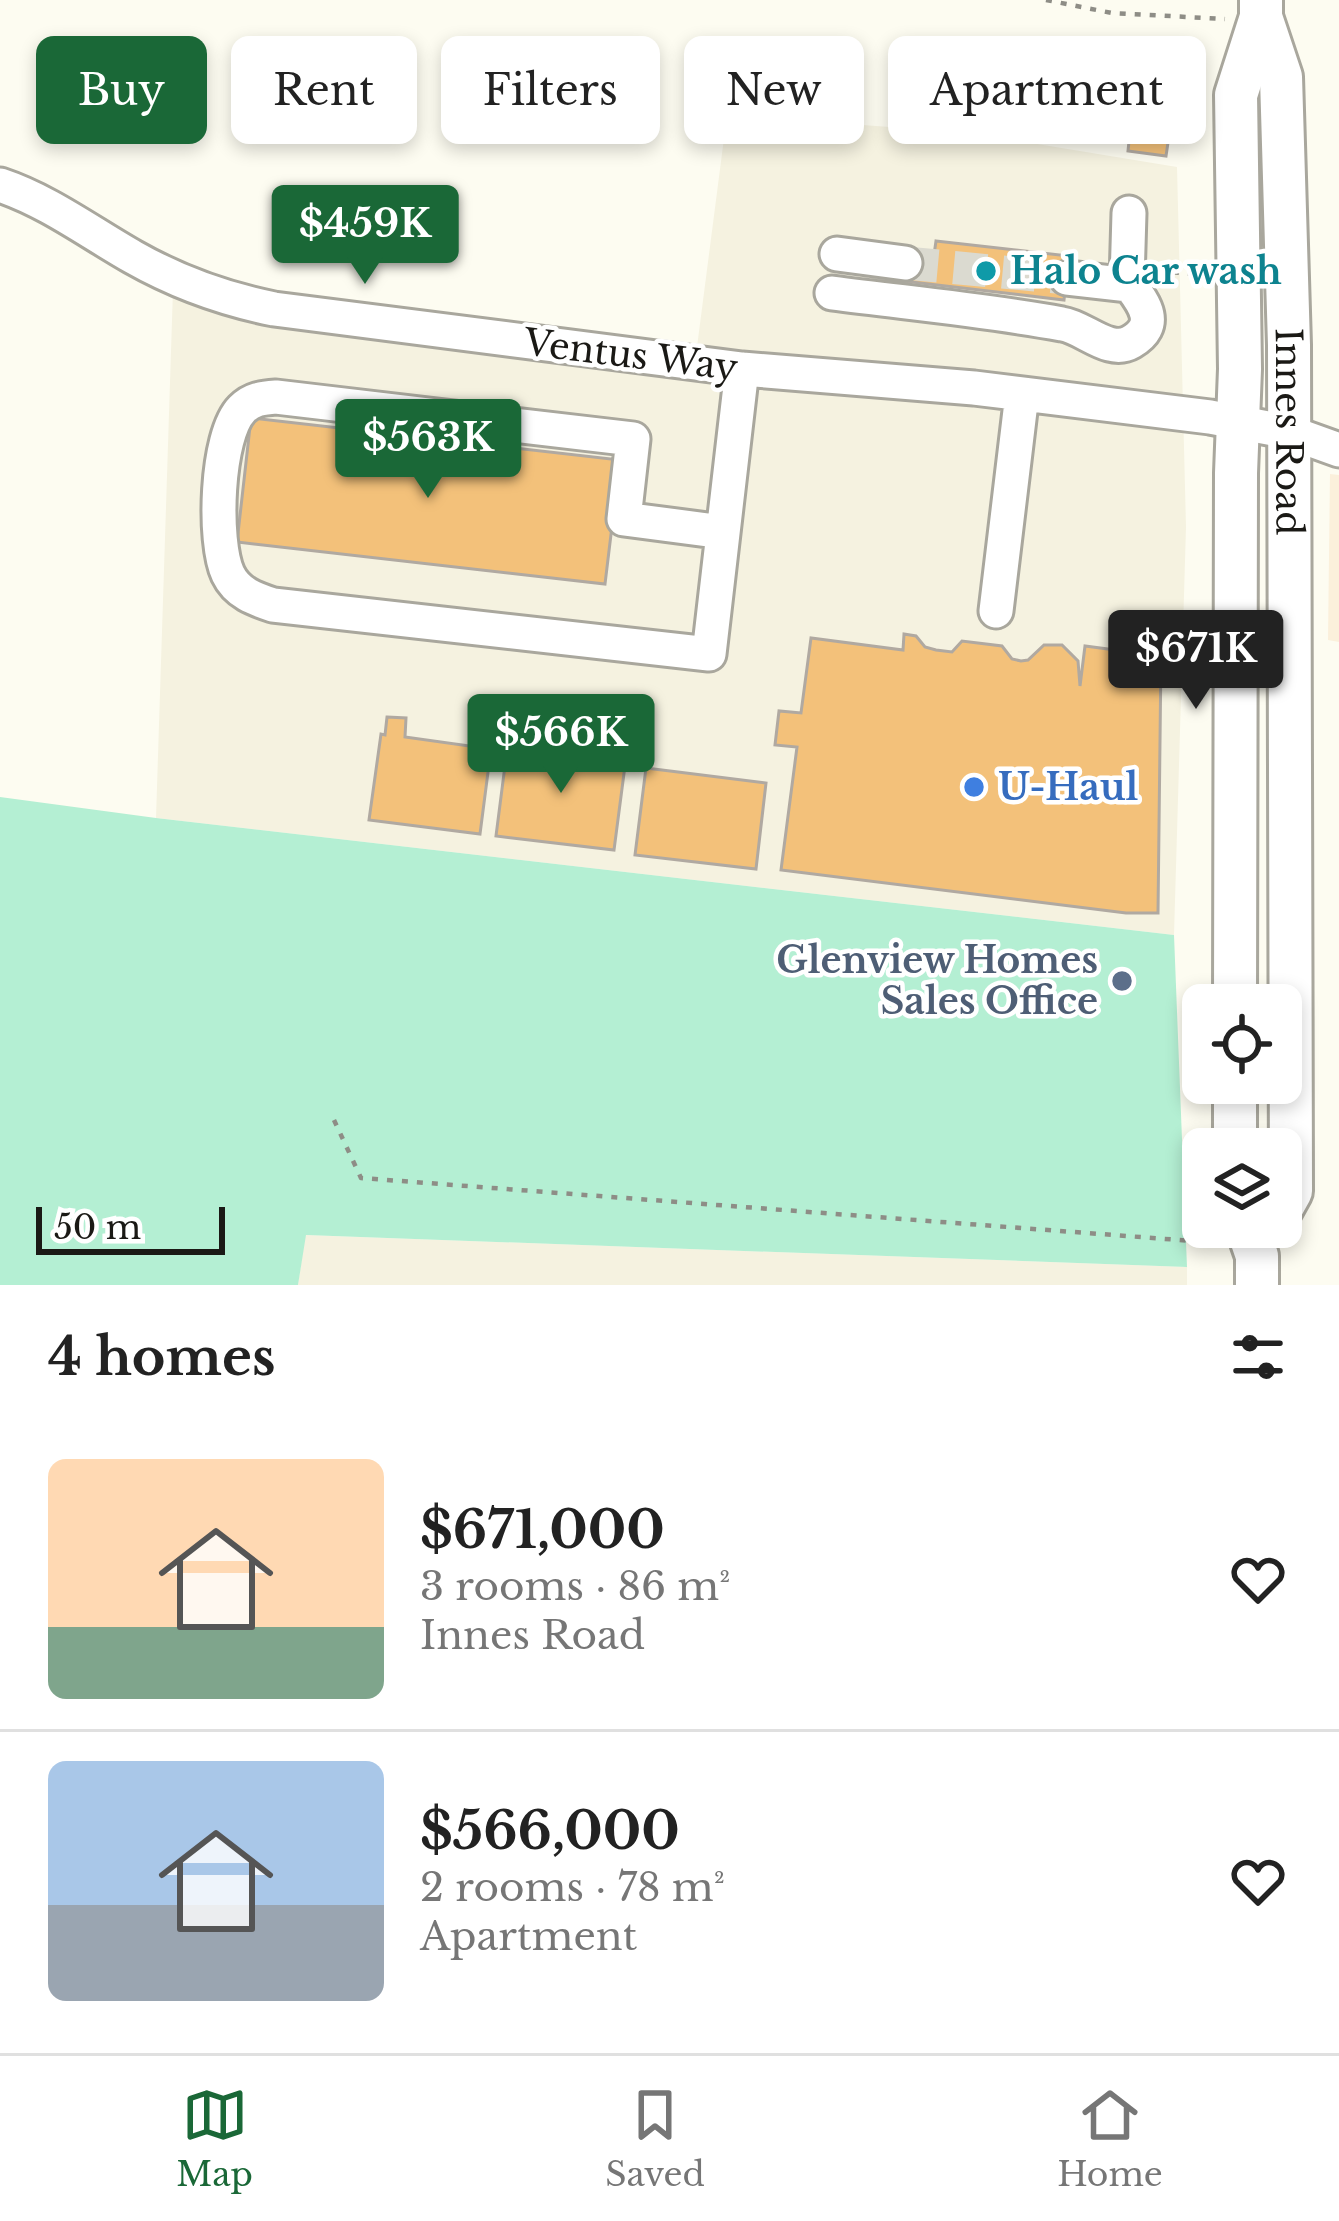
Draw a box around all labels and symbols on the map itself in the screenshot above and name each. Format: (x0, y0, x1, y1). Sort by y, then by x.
pin: $459K (281, 185, 449, 287)
place label: Halo Car wash (1010, 249, 1282, 294)
marker: Halo Car wash (973, 258, 999, 284)
street label: Ventus Way (521, 319, 740, 390)
street label: Innes Road (1266, 327, 1312, 536)
pin: $563K (344, 399, 512, 501)
pin: $671K (1112, 610, 1280, 712)
pin: $566K (477, 694, 645, 796)
place label: U-Haul (998, 765, 1139, 810)
marker: U-Haul (961, 774, 987, 800)
place label: Glenview Homes Sales Office (776, 938, 1098, 1024)
marker: Glenview Homes Sales Office (1109, 968, 1135, 994)
scale bar (36, 1201, 225, 1254)

